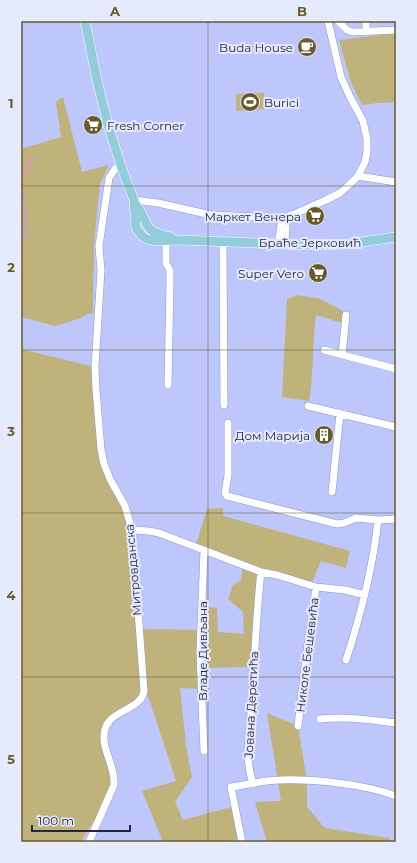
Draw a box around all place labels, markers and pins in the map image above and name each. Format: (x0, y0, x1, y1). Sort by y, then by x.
cafe icon: Buda House (296, 36, 318, 58)
place label: Buda House (219, 40, 293, 55)
sports icon: Burici (239, 91, 261, 113)
place label: Burici (264, 95, 299, 110)
supermarket icon: Fresh Corner (82, 114, 104, 136)
place label: Fresh Corner (107, 118, 184, 133)
supermarket icon: Маркет Венера (304, 205, 326, 227)
place label: Маркет Венера (204, 209, 301, 224)
supermarket icon: Super Vero (307, 262, 329, 284)
place label: Super Vero (238, 266, 304, 281)
building icon: Дом Марија (313, 424, 335, 446)
place label: Дом Марија (235, 428, 310, 443)

